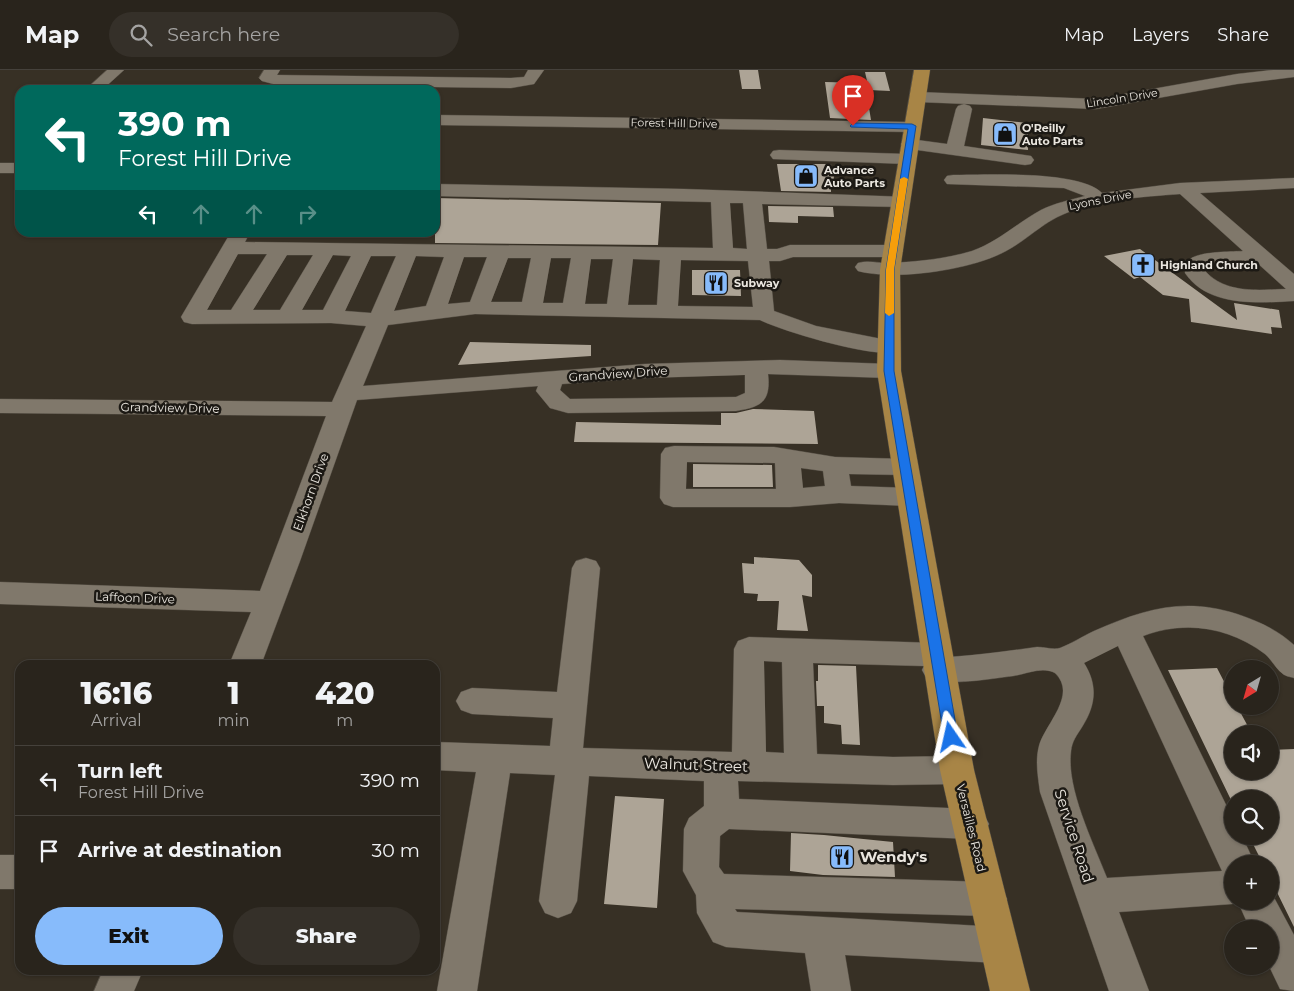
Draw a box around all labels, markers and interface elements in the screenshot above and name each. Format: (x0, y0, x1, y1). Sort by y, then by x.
search box (109, 12, 459, 57)
text: Map (25, 20, 79, 49)
icon: search (127, 21, 155, 49)
text: Search here (167, 23, 280, 46)
text: Map (1064, 24, 1104, 46)
text: Layers (1132, 24, 1189, 46)
text: Share (1217, 24, 1269, 46)
pin (832, 75, 874, 126)
icon: arrive (839, 82, 867, 110)
street label: Lincoln Drive (1085, 85, 1159, 111)
text: 390 m (118, 102, 231, 145)
icon: left (35, 105, 100, 170)
street label: Forest Hill Drive (630, 115, 718, 131)
shop icon: O'Reilly Auto Parts (992, 121, 1018, 147)
place label: O'Reilly Auto Parts (1021, 121, 1083, 148)
text: Forest Hill Drive (118, 145, 292, 172)
shop icon: Advance Auto Parts (793, 163, 819, 189)
place label: Advance Auto Parts (823, 163, 885, 190)
street label: Lyons Drive (1067, 187, 1133, 213)
icon: left (134, 200, 162, 228)
icon: ahead (187, 200, 215, 228)
icon: ahead (240, 200, 268, 228)
icon: right (293, 200, 321, 228)
church icon: Highland Church (1130, 252, 1156, 278)
place label: Highland Church (1160, 258, 1258, 272)
restaurant icon: Subway (703, 270, 729, 296)
place label: Subway (734, 276, 780, 290)
street label: Grandview Drive (568, 363, 668, 384)
street label: Grandview Drive (120, 399, 220, 416)
street label: Elkhorn Drive (290, 451, 332, 533)
street label: Laffoon Drive (95, 589, 175, 606)
north arrow (1224, 660, 1279, 715)
map controls (1224, 660, 1279, 975)
text: 16:16 (80, 675, 152, 712)
text: 1 (228, 675, 240, 712)
text: 420 (315, 675, 375, 712)
position arrow (924, 710, 976, 762)
text: Arrival (91, 711, 142, 730)
text: min (218, 711, 250, 730)
text: m (336, 711, 353, 730)
button: sound (1224, 725, 1279, 780)
street label: Walnut Street (644, 753, 748, 776)
text: Turn left (78, 760, 163, 783)
icon: left (35, 767, 63, 795)
text: 390 m (360, 769, 420, 792)
street label: Versailles Road (953, 782, 990, 873)
text: Forest Hill Drive (78, 783, 204, 802)
street label: Service Road (1050, 787, 1099, 885)
button: search (1224, 790, 1279, 845)
icon: arrive (35, 837, 63, 865)
text: Arrive at destination (78, 839, 282, 862)
text: 30 m (372, 839, 420, 862)
restaurant icon: Wendy's (829, 844, 855, 870)
place label: Wendy's (860, 847, 927, 866)
button: + (1224, 855, 1279, 910)
button: Exit (35, 907, 223, 965)
button: Share (233, 907, 420, 965)
button: − (1224, 920, 1279, 975)

